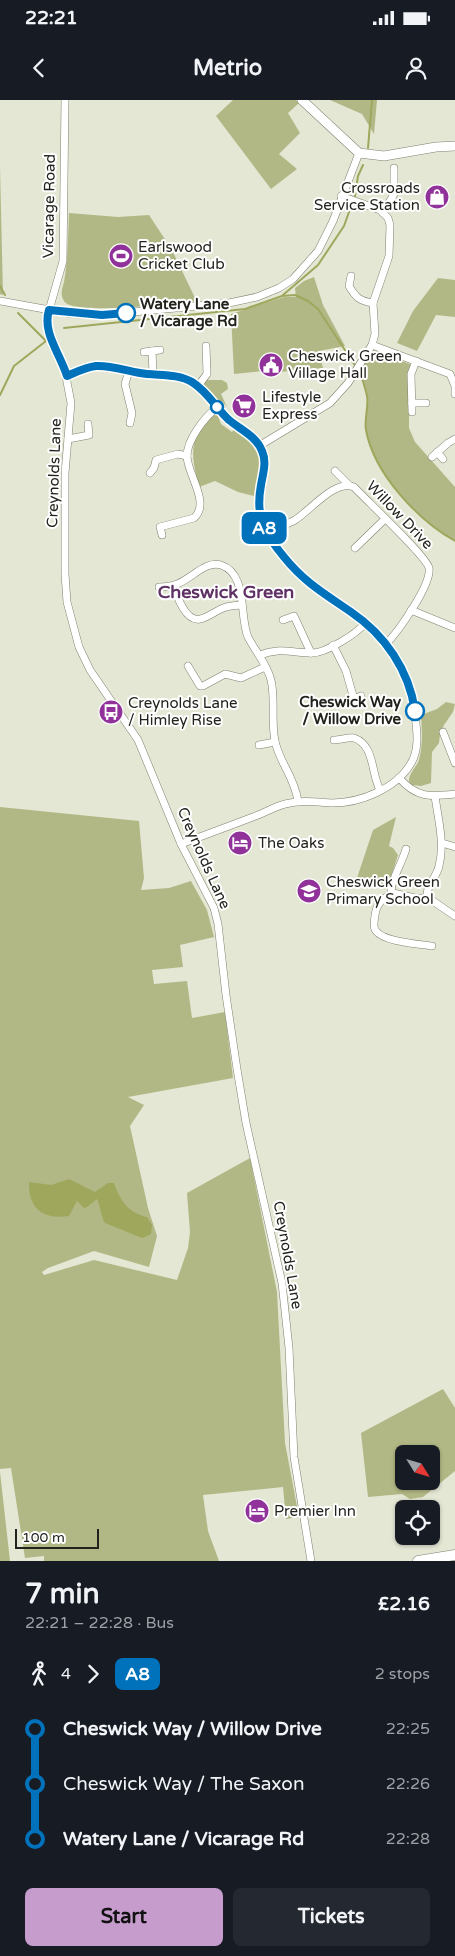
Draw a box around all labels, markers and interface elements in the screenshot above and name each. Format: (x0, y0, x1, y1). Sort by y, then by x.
text: 22:21 (25, 7, 78, 29)
icon: back (25, 54, 53, 82)
icon: person (402, 54, 430, 82)
text: Metrio (193, 55, 262, 81)
street label: Vicarage Road (39, 154, 59, 258)
place label: Crossroads Service Station (314, 179, 420, 214)
shop icon: Crossroads Service Station (424, 184, 450, 210)
place label: Earlswood Cricket Club (138, 238, 225, 273)
sports icon: Earlswood Cricket Club (108, 243, 134, 269)
place label: Watery Lane / Vicarage Rd (140, 295, 237, 331)
marker: Watery Lane / Vicarage Rd (116, 303, 136, 323)
place label: Cheswick Green Village Hall (288, 347, 402, 382)
public building icon: Cheswick Green Village Hall (258, 352, 284, 378)
place label: Lifestyle Express (262, 388, 321, 423)
supermarket icon: Lifestyle Express (231, 393, 257, 419)
unlabelled marker (210, 400, 224, 414)
street label: Creynolds Lane (43, 418, 65, 528)
street label: Willow Drive (363, 477, 437, 553)
line badge: A8 (242, 512, 286, 544)
text: A8 (252, 517, 276, 539)
district label: Cheswick Green (158, 581, 294, 603)
place label: Cheswick Way / Willow Drive (299, 693, 402, 728)
place label: Creynolds Lane / Himley Rise (128, 694, 238, 729)
bus stop icon: Creynolds Lane / Himley Rise (98, 699, 124, 725)
marker: Cheswick Way / Willow Drive (405, 701, 425, 721)
street label: Creynolds Lane (173, 804, 235, 912)
hotel icon: The Oaks (227, 830, 253, 856)
place label: The Oaks (258, 834, 324, 852)
place label: Cheswick Green Primary School (326, 873, 440, 908)
school or university icon: Cheswick Green Primary School (296, 878, 322, 904)
street label: Creynolds Lane (270, 1199, 306, 1311)
north arrow (395, 1445, 440, 1490)
map controls (395, 1445, 440, 1545)
hotel icon: Premier Inn (244, 1498, 270, 1524)
button: locate (395, 1500, 440, 1545)
place label: Premier Inn (274, 1502, 356, 1520)
scale bar (15, 1526, 99, 1549)
text: 100 m (22, 1529, 65, 1546)
text: 7 min (25, 1577, 100, 1611)
text: £2.16 (378, 1593, 430, 1615)
text: 22:21 – 22:28 · Bus (25, 1613, 174, 1633)
icon: walk (25, 1660, 53, 1688)
icon: forward (79, 1660, 107, 1688)
text: A8 (125, 1663, 150, 1685)
text: 4 (61, 1664, 71, 1684)
text: 2 stops (375, 1664, 430, 1684)
text: Cheswick Way / Willow Drive (63, 1718, 322, 1740)
text: 22:25 (386, 1719, 430, 1739)
text: Cheswick Way / The Saxon (63, 1773, 305, 1795)
text: 22:26 (386, 1774, 430, 1794)
text: Watery Lane / Vicarage Rd (63, 1828, 304, 1850)
text: 22:28 (386, 1829, 430, 1849)
button: Start (25, 1888, 223, 1946)
button: Tickets (233, 1888, 430, 1946)

